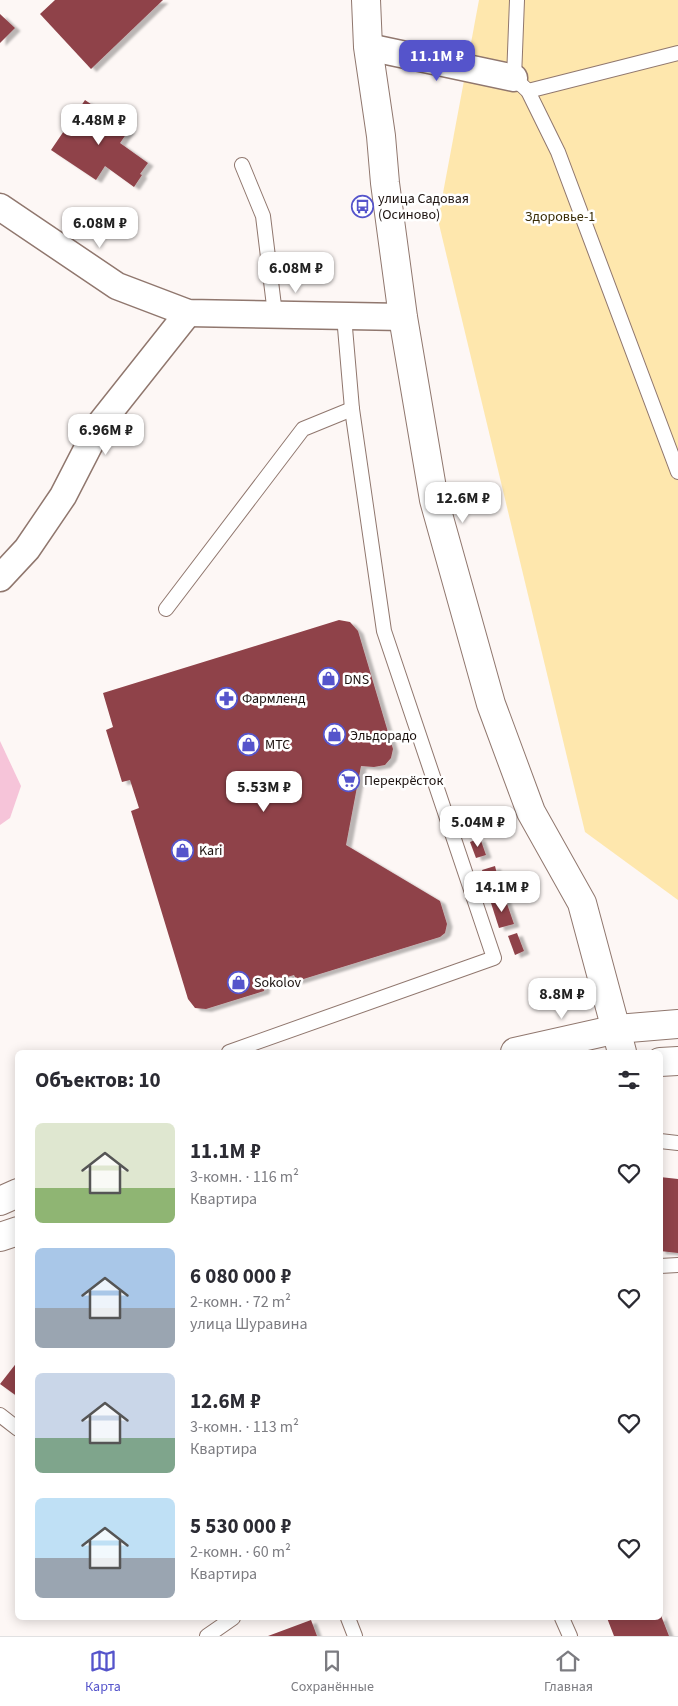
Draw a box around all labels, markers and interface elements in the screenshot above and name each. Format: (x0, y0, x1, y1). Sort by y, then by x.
pin: 11.1M ₽ (391, 39, 483, 82)
text: 11.1M ₽ (410, 45, 464, 67)
pin: 4.48M ₽ (53, 104, 145, 146)
text: 4.48M ₽ (72, 109, 126, 131)
place label: улица Садовая (Осиново) (378, 189, 469, 225)
bus stop icon: улица Садовая (Осиново) (350, 194, 374, 218)
pin: 6.08M ₽ (54, 206, 146, 249)
park label: Здоровье-1 (525, 207, 595, 227)
text: 6.08M ₽ (73, 212, 127, 234)
pin: 6.08M ₽ (250, 252, 342, 294)
text: 6.08M ₽ (269, 257, 323, 279)
pin: 6.96M ₽ (60, 414, 152, 456)
text: 6.96M ₽ (79, 419, 133, 441)
pin: 12.6M ₽ (417, 482, 509, 524)
text: 12.6M ₽ (436, 487, 490, 509)
shop icon: DNS (316, 667, 340, 691)
place label: DNS (344, 670, 369, 690)
pharmacy icon: Фармленд (214, 686, 238, 710)
place label: Фармленд (242, 689, 306, 709)
shop icon: Эльдорадо (322, 723, 346, 747)
place label: Эльдорадо (350, 726, 417, 746)
shop icon: МТС (237, 732, 261, 756)
place label: МТС (265, 735, 290, 755)
supermarket icon: Перекрёсток (336, 768, 360, 792)
pin: 5.53M ₽ (218, 770, 310, 813)
place label: Перекрёсток (364, 771, 443, 791)
text: 5.53M ₽ (237, 776, 291, 798)
pin: 5.04M ₽ (432, 806, 524, 848)
text: 5.04M ₽ (451, 811, 505, 833)
shop icon: Kari (171, 838, 195, 862)
place label: Kari (199, 841, 222, 861)
pin: 14.1M ₽ (456, 870, 548, 913)
text: 14.1M ₽ (475, 876, 529, 898)
shop icon: Sokolov (226, 970, 250, 994)
place label: Sokolov (254, 973, 301, 993)
pin: 8.8M ₽ (521, 978, 603, 1020)
text: 8.8M ₽ (539, 983, 585, 1005)
text: Объектов: 10 (35, 1065, 161, 1095)
icon: filters (615, 1066, 643, 1094)
text: 11.1M ₽ (190, 1136, 261, 1166)
icon: home (75, 1143, 135, 1203)
icon: heart (615, 1159, 643, 1187)
text: 3-комн. · 116 m² (190, 1166, 299, 1188)
text: Квартира (190, 1188, 257, 1210)
text: 6 080 000 ₽ (190, 1261, 291, 1291)
icon: home (75, 1268, 135, 1328)
icon: heart (615, 1284, 643, 1312)
text: 2-комн. · 72 m² (190, 1291, 291, 1313)
text: улица Шуравина (190, 1313, 308, 1335)
text: 12.6M ₽ (190, 1386, 261, 1416)
icon: home (75, 1393, 135, 1453)
icon: heart (615, 1409, 643, 1437)
text: 3-комн. · 113 m² (190, 1416, 299, 1438)
text: Квартира (190, 1438, 257, 1460)
text: 5 530 000 ₽ (190, 1511, 291, 1541)
icon: home (75, 1518, 135, 1578)
icon: heart (615, 1534, 643, 1562)
text: 2-комн. · 60 m² (190, 1541, 291, 1563)
text: Квартира (190, 1563, 257, 1585)
tab: Карта (85, 1647, 121, 1697)
tab: Сохранённые (291, 1647, 374, 1697)
tab: Главная (544, 1647, 593, 1697)

